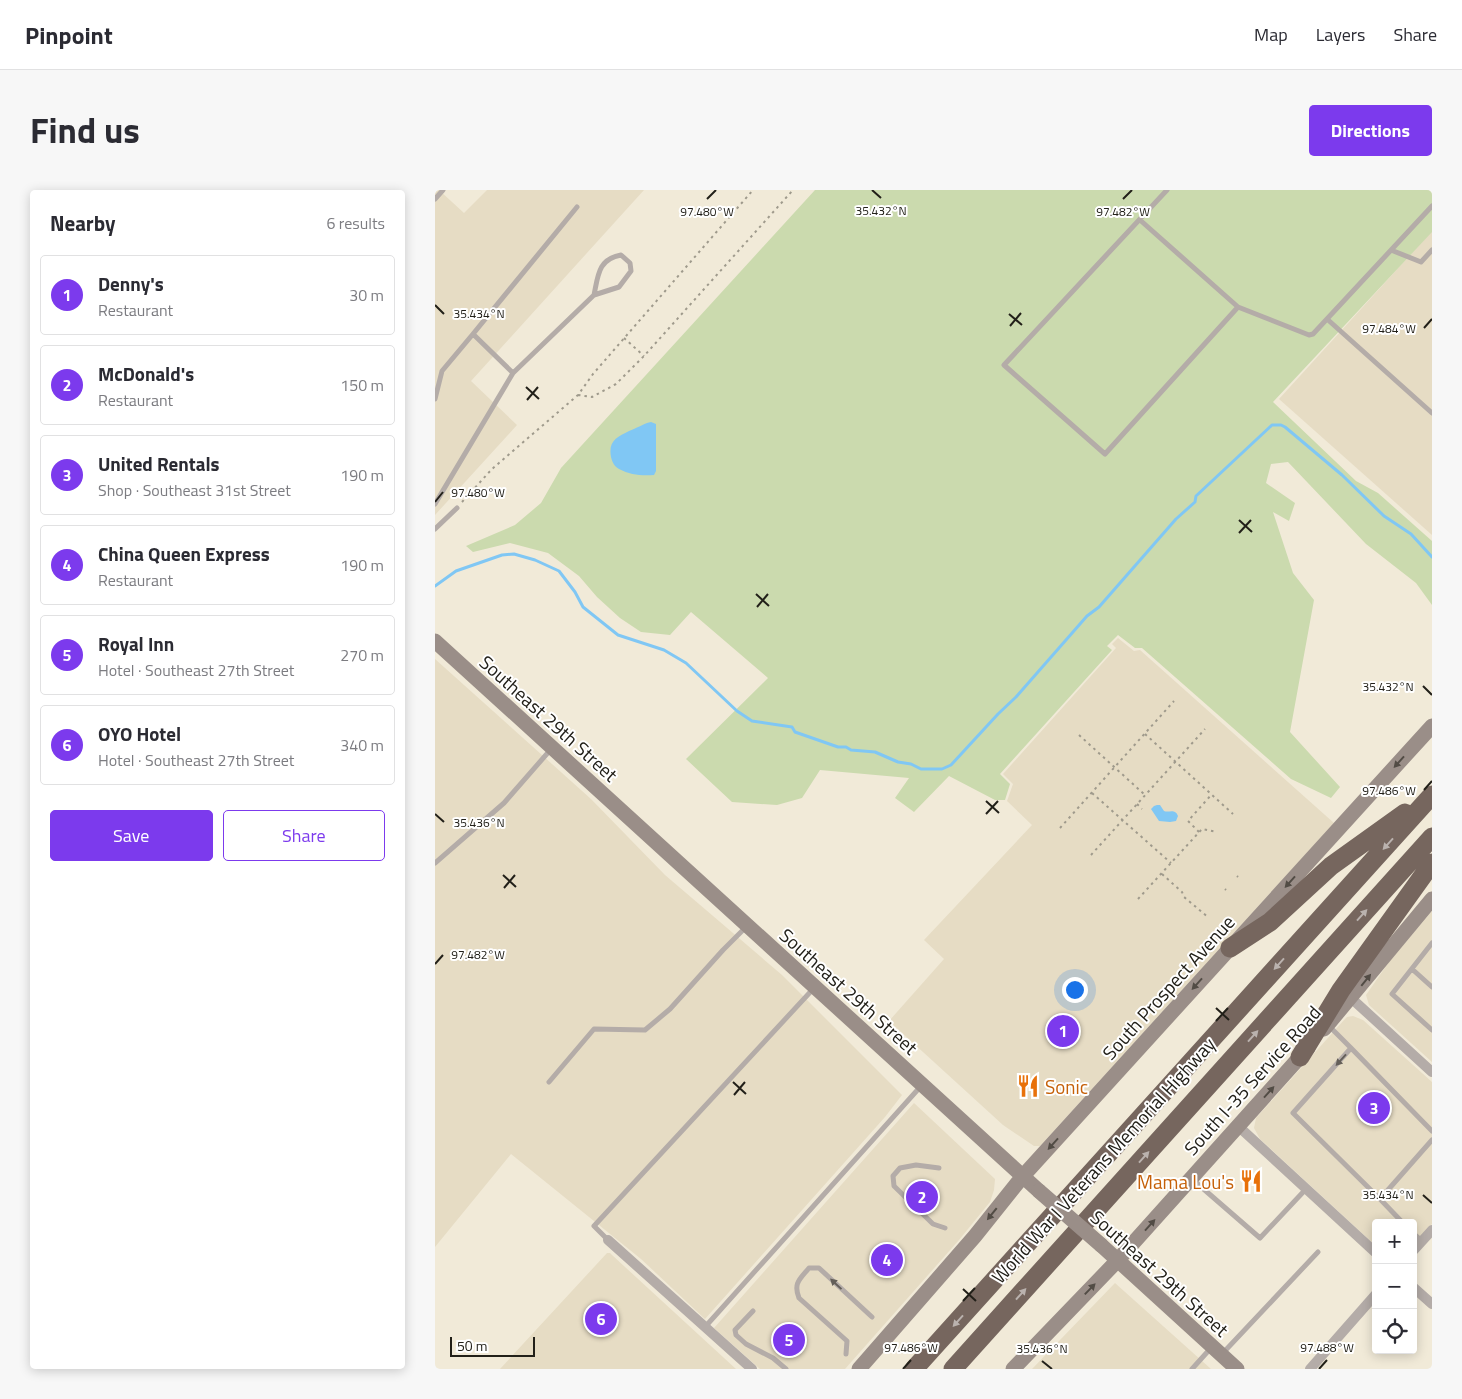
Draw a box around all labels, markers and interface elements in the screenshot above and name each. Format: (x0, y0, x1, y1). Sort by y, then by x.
text: Pinpoint (25, 17, 113, 53)
text: Map (1254, 21, 1288, 48)
text: Layers (1316, 21, 1365, 48)
text: Share (1393, 21, 1437, 48)
text: Find us (30, 103, 140, 157)
button: Directions (1309, 105, 1432, 156)
text: 35.432°N (855, 201, 907, 220)
text: 97.480°W (680, 202, 734, 221)
text: 97.482°W (1096, 202, 1150, 221)
text: Nearby (50, 207, 115, 239)
text: 6 results (326, 211, 385, 235)
text: Denny's (98, 269, 164, 298)
text: 1 (63, 283, 71, 307)
text: 30 m (349, 283, 384, 307)
text: Restaurant (98, 298, 173, 322)
text: 35.434°N (453, 304, 505, 323)
text: 97.484°W (1362, 319, 1416, 338)
text: McDonald's (98, 359, 194, 388)
text: 2 (63, 373, 71, 397)
text: 150 m (340, 373, 384, 397)
text: Restaurant (98, 388, 173, 412)
text: United Rentals (98, 449, 220, 478)
text: 3 (63, 463, 71, 487)
text: 190 m (340, 463, 384, 487)
text: Shop · Southeast 31st Street (98, 478, 291, 502)
text: 97.480°W (451, 483, 505, 502)
text: China Queen Express (98, 539, 270, 568)
text: 4 (63, 553, 71, 577)
text: 190 m (340, 553, 384, 577)
text: Restaurant (98, 568, 173, 592)
text: Royal Inn (98, 629, 174, 658)
text: 5 (63, 643, 71, 667)
text: 270 m (340, 643, 384, 667)
street label: Southeast 29th Street (473, 648, 625, 788)
text: Hotel · Southeast 27th Street (98, 658, 294, 682)
text: 35.432°N (1362, 677, 1414, 696)
text: OYO Hotel (98, 719, 181, 748)
text: 6 (63, 733, 71, 757)
text: 340 m (340, 733, 384, 757)
text: Hotel · Southeast 27th Street (98, 748, 294, 772)
one-way arrow (1393, 756, 1405, 768)
text: 97.486°W (1362, 781, 1416, 800)
button: Save (50, 810, 213, 861)
button: Share (223, 810, 385, 861)
text: 35.436°N (453, 813, 505, 832)
one-way arrow (1382, 837, 1393, 850)
one-way arrow (1284, 876, 1296, 888)
street label: South Prospect Avenue (1095, 908, 1241, 1066)
one-way arrow (1356, 910, 1368, 922)
street label: Southeast 29th Street (773, 921, 925, 1061)
text: 97.482°W (451, 945, 505, 964)
one-way arrow (1273, 958, 1284, 971)
one-way arrow (1360, 974, 1371, 987)
your location (1062, 977, 1088, 1003)
one-way arrow (1191, 978, 1203, 990)
street label: South I-35 Service Road (1177, 999, 1327, 1161)
pin: 1 (1047, 1012, 1079, 1050)
street label: World War I Veterans Memorial Highway (984, 1030, 1222, 1290)
one-way arrow (1247, 1030, 1259, 1042)
one-way arrow (1335, 1053, 1347, 1065)
place label: Sonic (1045, 1072, 1088, 1101)
restaurant icon: Sonic (1015, 1073, 1041, 1099)
one-way arrow (1263, 1086, 1275, 1098)
pin: 3 (1358, 1089, 1390, 1127)
one-way arrow (1047, 1138, 1059, 1150)
one-way arrow (1139, 1150, 1150, 1163)
place label: Mama Lou's (1137, 1167, 1234, 1196)
restaurant icon: Mama Lou's (1238, 1168, 1264, 1194)
pin: 2 (906, 1178, 938, 1216)
text: 35.434°N (1362, 1185, 1414, 1204)
street label: Southeast 29th Street (1084, 1203, 1236, 1343)
one-way arrow (987, 1207, 998, 1220)
one-way arrow (1144, 1219, 1156, 1231)
map controls (1372, 1219, 1417, 1354)
button: + (1372, 1219, 1417, 1264)
pin: 4 (871, 1241, 903, 1279)
button: − (1372, 1264, 1417, 1309)
one-way arrow (831, 1278, 843, 1290)
one-way arrow (1084, 1283, 1096, 1295)
one-way arrow (1015, 1288, 1027, 1300)
pin: 6 (585, 1300, 617, 1338)
button: locate (1372, 1309, 1417, 1354)
one-way arrow (952, 1314, 963, 1327)
pin: 5 (773, 1321, 805, 1359)
scale bar (450, 1334, 535, 1357)
text: 50 m (457, 1335, 487, 1356)
text: 97.486°W (884, 1338, 938, 1357)
text: 97.488°W (1300, 1338, 1354, 1357)
text: 35.436°N (1016, 1339, 1068, 1358)

